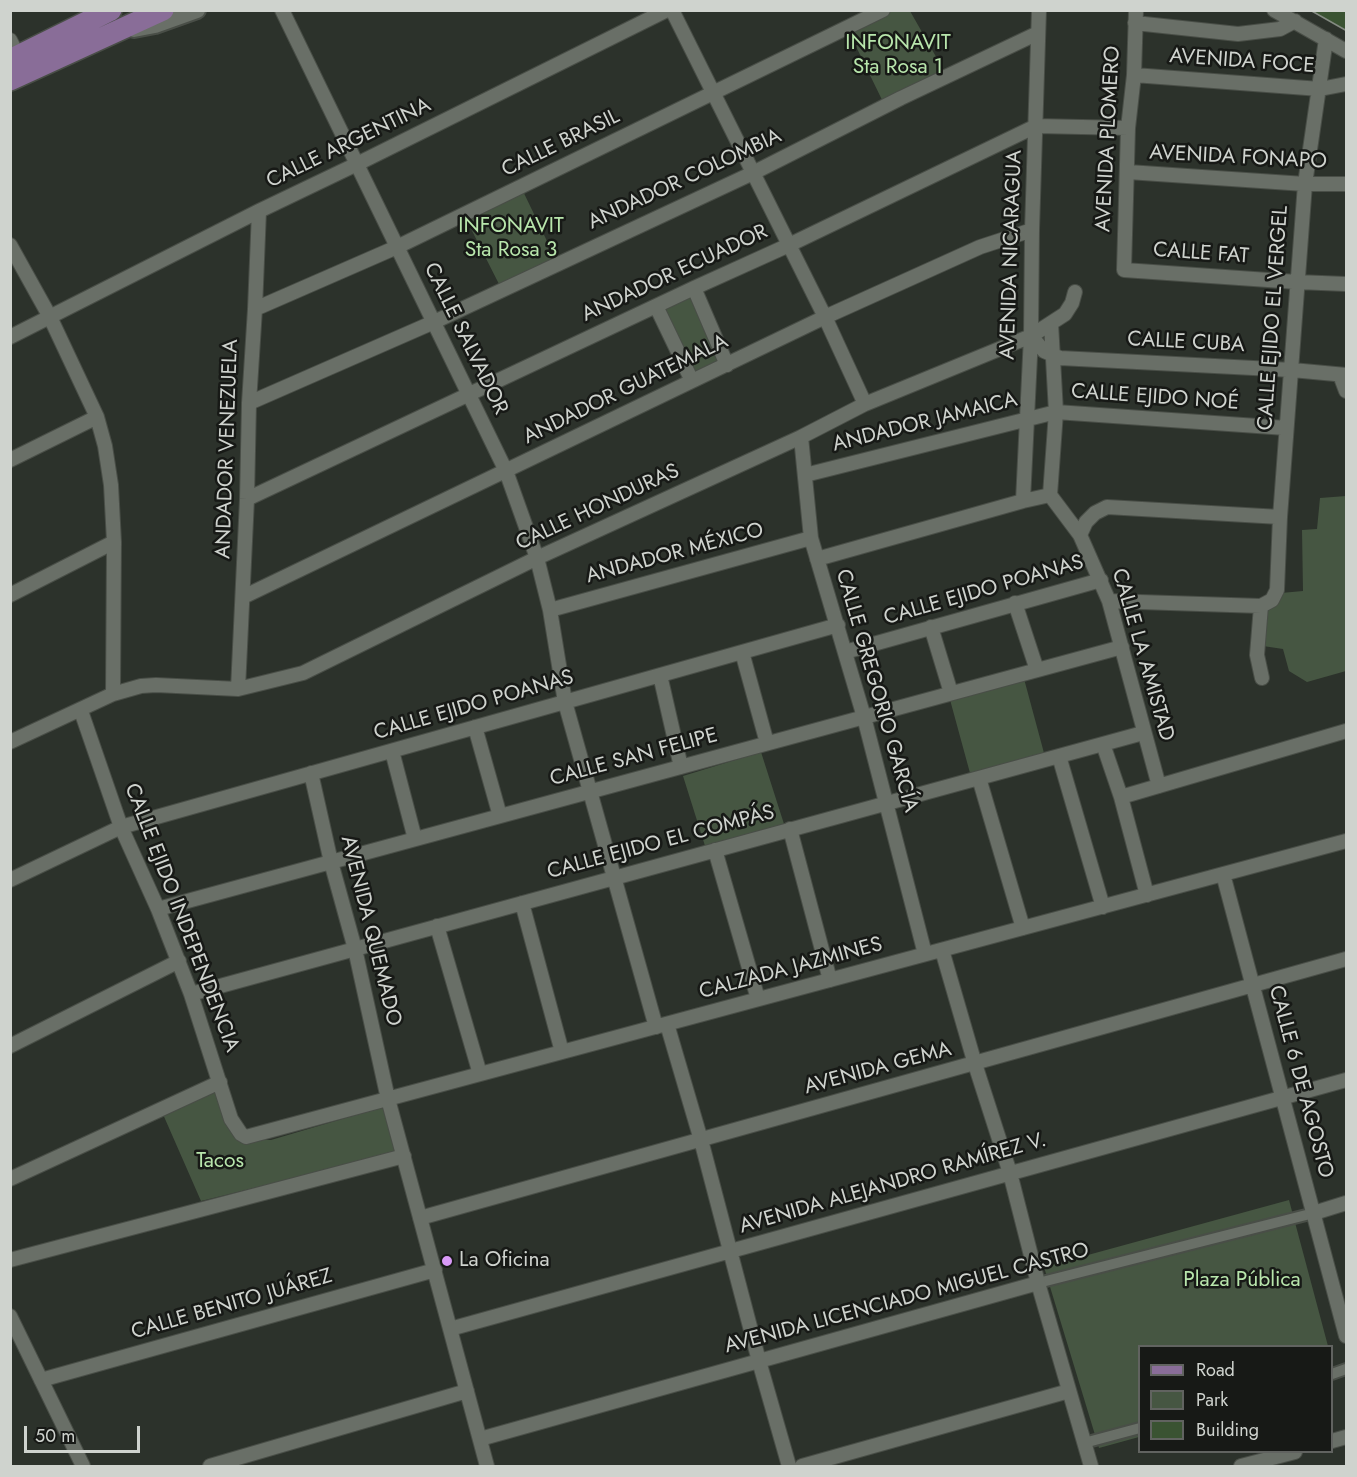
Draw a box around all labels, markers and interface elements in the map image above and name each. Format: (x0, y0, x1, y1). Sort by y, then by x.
park label: INFONAVIT Sta Rosa 1 (845, 31, 951, 81)
street label: AVENIDA FOCE (1169, 44, 1315, 80)
street label: AVENIDA PLOMERO (1092, 45, 1126, 233)
street label: CALLE ARGENTINA (263, 93, 435, 195)
street label: CALLE BRASIL (498, 105, 624, 183)
street label: ANDADOR COLOMBIA (584, 124, 786, 236)
street label: AVENIDA FONAPO (1149, 141, 1327, 175)
street label: AVENIDA NICARAGUA (996, 150, 1028, 360)
street label: CALLE EJIDO EL VERGEL (1254, 205, 1294, 431)
park label: INFONAVIT Sta Rosa 3 (458, 214, 564, 264)
street label: ANDADOR ECUADOR (578, 220, 772, 328)
street label: CALLE FAT (1152, 238, 1250, 270)
street label: CALLE SALVADOR (417, 259, 513, 419)
street label: CALLE CUBA (1127, 327, 1245, 359)
street label: ANDADOR GUATEMALA (520, 329, 732, 451)
street label: ANDADOR VENEZUELA (212, 339, 244, 559)
street label: CALLE EJIDO NOÉ (1070, 380, 1240, 416)
street label: ANDADOR JAMAICA (830, 388, 1020, 458)
street label: CALLE HONDURAS (512, 459, 684, 557)
street label: ANDADOR MÉXICO (583, 518, 767, 590)
street label: CALLE EJIDO POANAS (881, 550, 1087, 632)
street label: CALLE LA AMISTAD (1105, 566, 1179, 744)
street label: CALLE GREGORIO GARCÍA (829, 567, 923, 815)
street label: CALLE EJIDO POANAS (371, 665, 577, 747)
street label: CALLE SAN FELIPE (548, 724, 720, 792)
street label: CALLE EJIDO INDEPENDENCIA (118, 780, 244, 1056)
street label: CALLE EJIDO EL COMPÁS (545, 801, 777, 885)
street label: AVENIDA QUEMADO (334, 833, 406, 1029)
street label: CALZADA JAZMINES (697, 932, 885, 1006)
street label: CALLE 6 DE AGOSTO (1262, 983, 1338, 1181)
street label: AVENIDA GEMA (802, 1037, 954, 1101)
street label: AVENIDA ALEJANDRO RAMÍREZ V. (737, 1128, 1049, 1240)
park label: Tacos (196, 1149, 244, 1175)
street label: AVENIDA LICENCIADO MIGUEL CASTRO (722, 1238, 1092, 1360)
place label: La Oficina (459, 1248, 550, 1274)
marker: La Oficina (440, 1254, 454, 1268)
street label: CALLE BENITO JUÁREZ (129, 1264, 335, 1346)
park label: Plaza Pública (1183, 1268, 1301, 1294)
legend (1138, 1345, 1333, 1453)
text: Road (1196, 1357, 1235, 1383)
text: Park (1196, 1387, 1228, 1413)
scale bar (27, 1414, 142, 1452)
text: Building (1196, 1417, 1259, 1443)
text: 50 m (35, 1423, 75, 1449)

